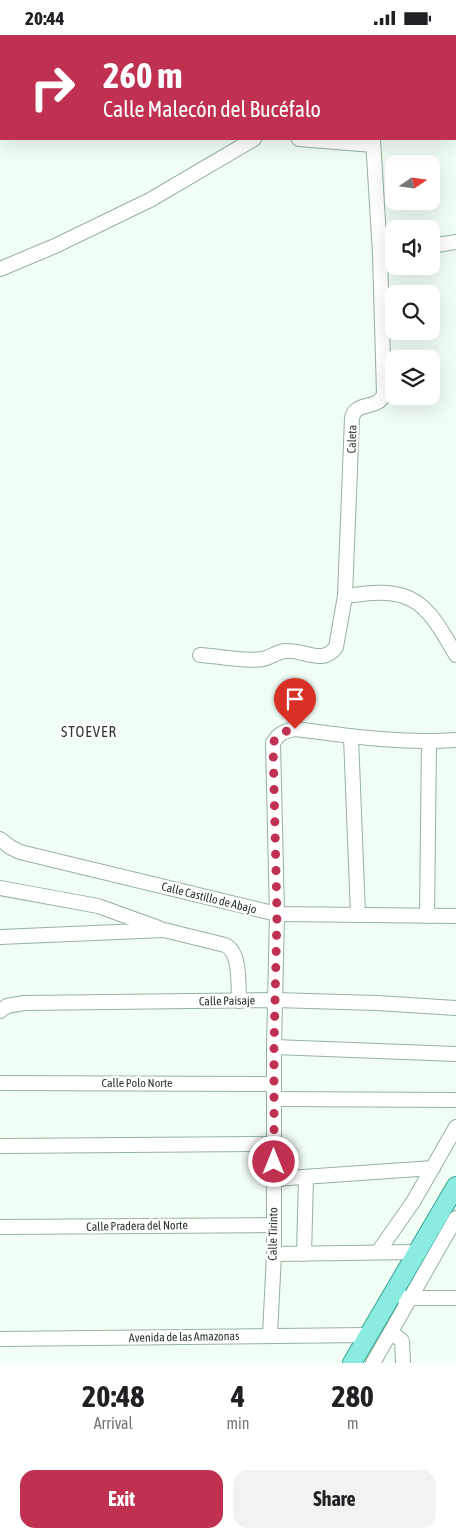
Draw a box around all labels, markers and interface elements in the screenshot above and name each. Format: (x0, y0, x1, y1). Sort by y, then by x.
text: 20:44 (25, 7, 64, 29)
icon: right (20, 55, 85, 120)
text: 260 m (103, 55, 182, 95)
text: Calle Malecón del Bucéfalo (103, 96, 321, 122)
north arrow (385, 155, 440, 210)
map controls (385, 155, 440, 405)
button: sound (385, 220, 440, 275)
button: search (385, 285, 440, 340)
button: layers (385, 350, 440, 405)
street label: Caleta (345, 424, 359, 454)
pin (274, 678, 316, 729)
icon: arrive (281, 685, 309, 713)
district label: STOEVER (61, 723, 117, 740)
street label: Calle Castillo de Abajo (160, 879, 258, 917)
street label: Calle Paisaje (199, 994, 255, 1008)
street label: Calle Polo Norte (102, 1076, 172, 1090)
position arrow (247, 1135, 299, 1187)
street label: Calle Tirinto (266, 1207, 280, 1261)
street label: Calle Pradera del Norte (86, 1218, 188, 1234)
street label: Avenida de las Amazonas (129, 1329, 239, 1345)
text: 20:48 (82, 1379, 144, 1413)
text: 4 (231, 1379, 245, 1413)
text: 280 (332, 1379, 374, 1413)
text: Arrival (94, 1414, 133, 1432)
text: min (227, 1414, 250, 1432)
text: m (347, 1414, 359, 1432)
button: Exit (20, 1470, 223, 1528)
button: Share (233, 1470, 436, 1528)

